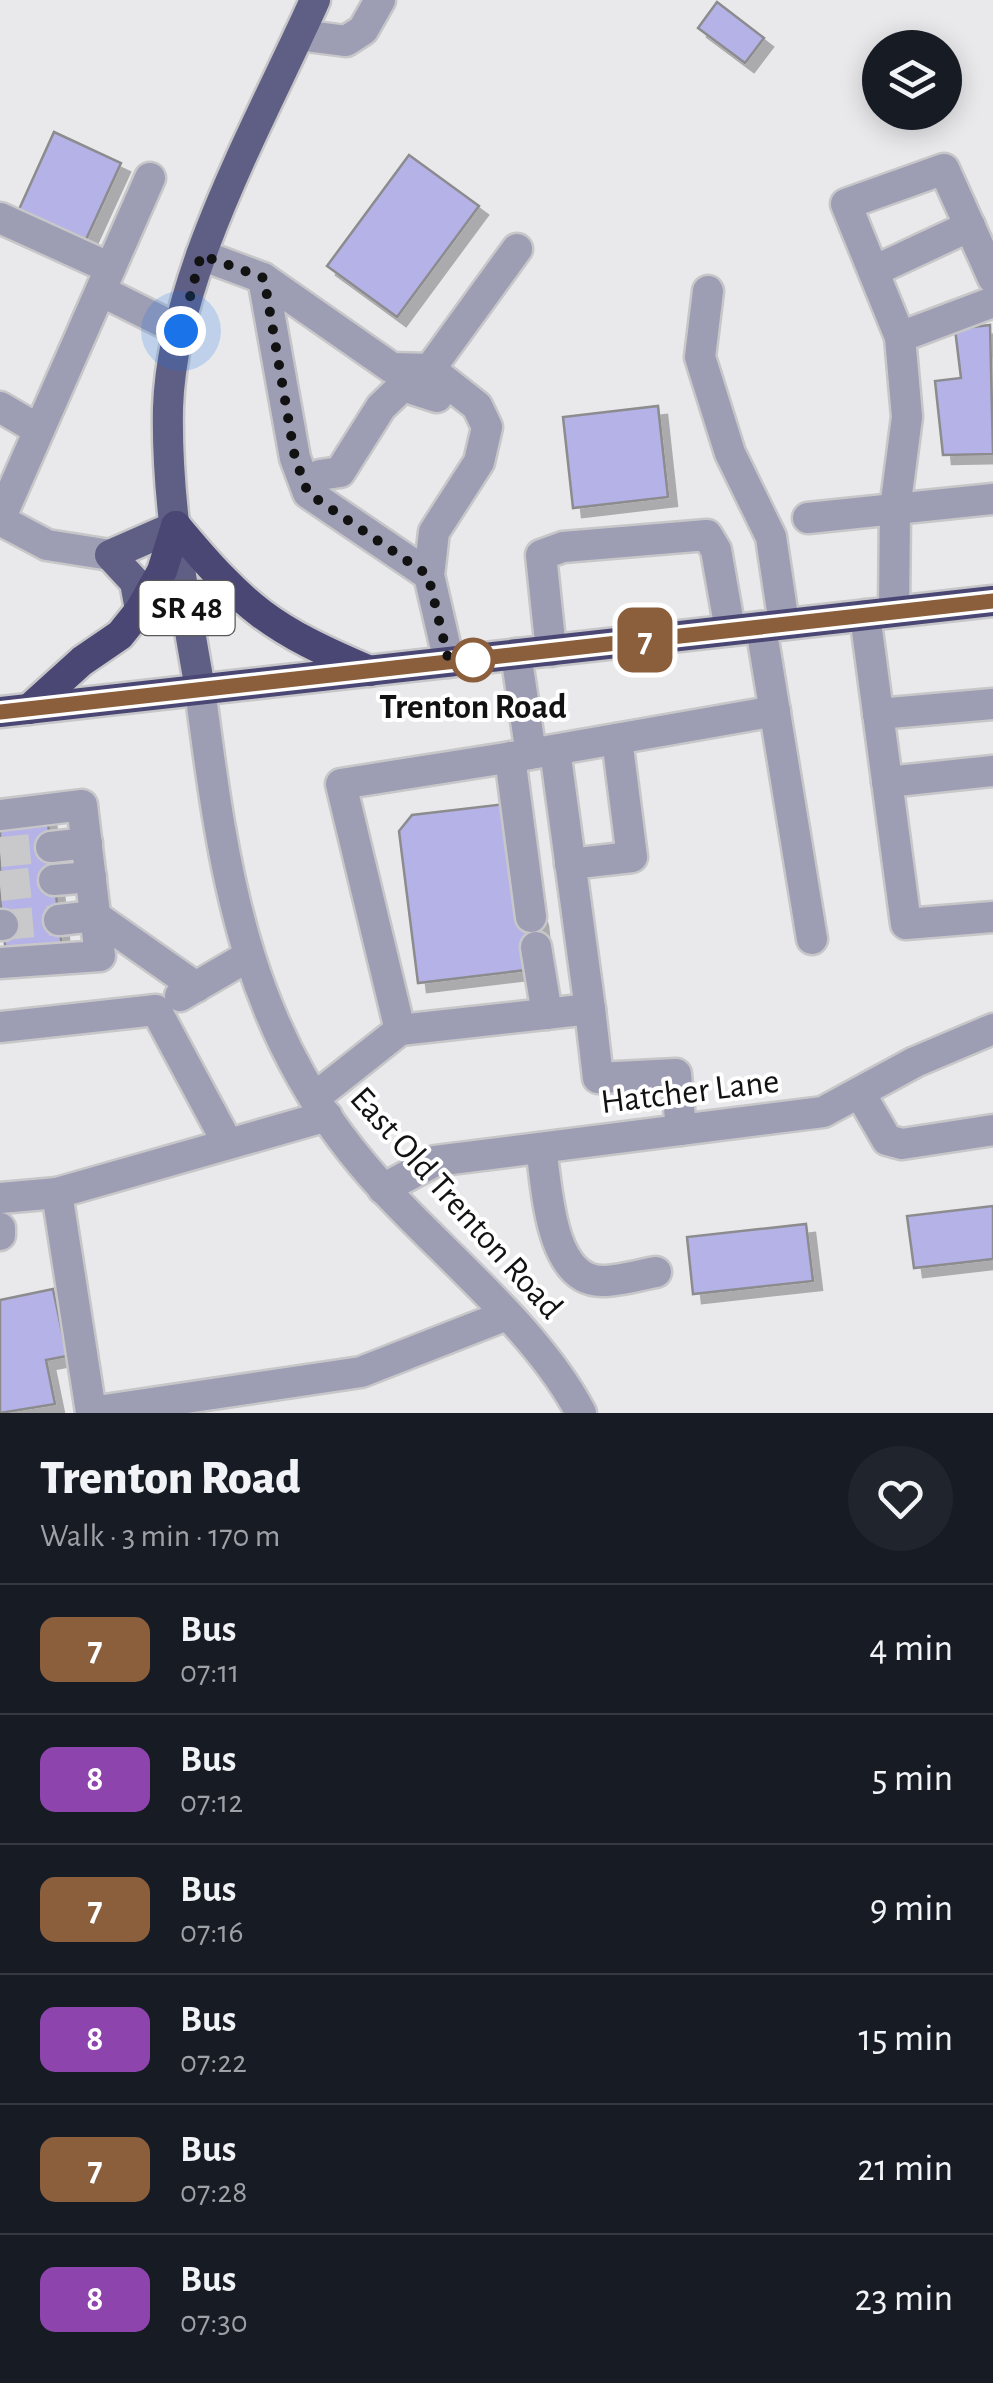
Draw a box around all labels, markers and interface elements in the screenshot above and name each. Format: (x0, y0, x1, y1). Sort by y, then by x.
map controls (862, 30, 962, 130)
button: layers (862, 30, 962, 130)
your location (156, 306, 206, 356)
road number: SR 48 (140, 581, 234, 635)
line badge: 7 (612, 608, 678, 672)
text: 7 (637, 623, 653, 658)
marker: Trenton Road (452, 639, 494, 681)
place label: Trenton Road (379, 690, 567, 725)
street label: Hatcher Lane (599, 1064, 781, 1120)
street label: East Old Trenton Road (343, 1080, 569, 1326)
button: heart (848, 1446, 953, 1551)
text: Trenton Road (40, 1455, 301, 1503)
text: Walk · 3 min · 170 m (40, 1520, 280, 1552)
text: Bus (180, 1611, 236, 1649)
text: 4 min (869, 1630, 953, 1668)
text: 7 (87, 1632, 103, 1667)
text: 07:11 (180, 1656, 240, 1688)
text: Bus (180, 1741, 236, 1779)
text: 5 min (872, 1760, 953, 1798)
text: 8 (86, 1762, 104, 1797)
text: 07:12 (180, 1786, 243, 1818)
text: Bus (180, 1871, 236, 1909)
text: 9 min (870, 1890, 953, 1928)
text: 7 (87, 1892, 103, 1927)
text: 07:16 (180, 1916, 244, 1948)
text: Bus (180, 2001, 236, 2039)
text: 15 min (859, 2020, 953, 2058)
text: 8 (86, 2022, 104, 2057)
text: 07:22 (180, 2046, 247, 2078)
text: Bus (180, 2131, 236, 2169)
text: 21 min (857, 2150, 953, 2188)
text: 7 (87, 2152, 103, 2187)
text: 07:28 (180, 2176, 247, 2208)
text: Bus (180, 2261, 236, 2299)
text: 23 min (855, 2280, 953, 2318)
text: 8 (86, 2282, 104, 2317)
text: 07:30 (180, 2306, 248, 2338)

